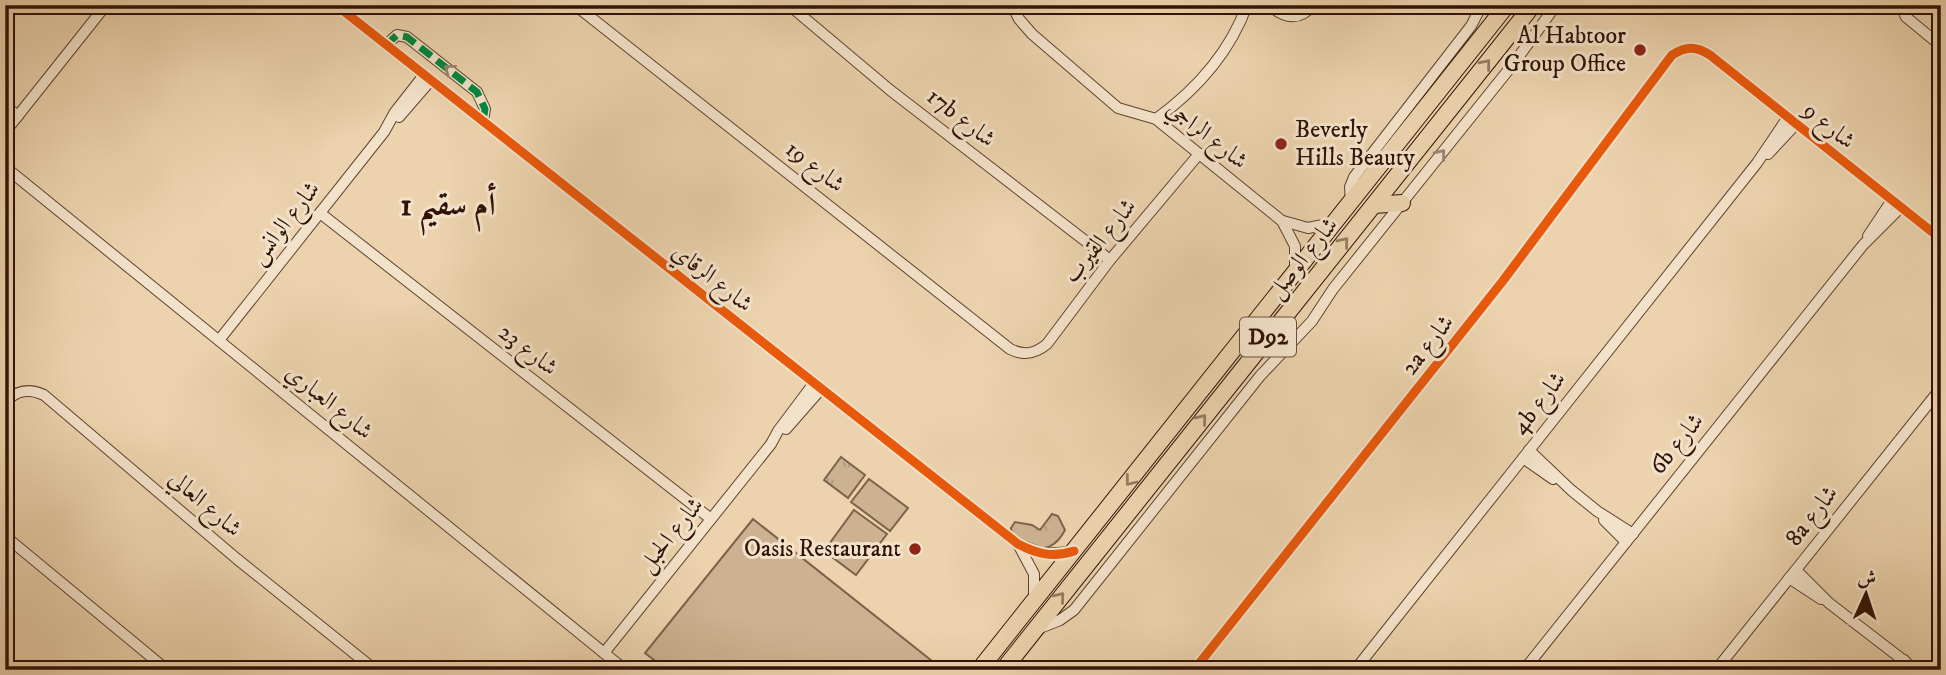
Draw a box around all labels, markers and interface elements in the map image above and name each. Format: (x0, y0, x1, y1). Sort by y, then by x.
place label: Al Habtoor Group Office (1504, 21, 1626, 79)
marker: Al Habtoor Group Office (1632, 42, 1648, 58)
one-way arrow (1478, 59, 1491, 72)
one-way arrow (444, 65, 457, 77)
street label: 17b شارع (918, 82, 1002, 157)
street label: شارع الراجي (1158, 94, 1254, 179)
street label: شارع 9 (1793, 95, 1861, 159)
place label: Beverly Hills Beauty (1295, 115, 1416, 173)
street label: شارع 19 (777, 134, 851, 203)
marker: Beverly Hills Beauty (1273, 136, 1289, 152)
one-way arrow (1432, 150, 1445, 162)
street label: شارع الوانس (243, 175, 330, 273)
district label: أم سقيم 1 (400, 182, 496, 236)
street label: شارع القيرب (1057, 192, 1146, 292)
street label: شارع الوصل (1261, 211, 1348, 308)
street label: شارع الرقاي (663, 237, 759, 322)
one-way arrow (1336, 237, 1349, 249)
street label: 2a شارع (1395, 309, 1464, 384)
street label: شارع 23 (490, 317, 564, 386)
road number: D92 (1240, 318, 1296, 356)
street label: شارع العباري (277, 358, 379, 450)
street label: 4b شارع (1505, 365, 1576, 443)
street label: 6b شارع (1643, 407, 1714, 483)
one-way arrow (1194, 415, 1207, 427)
street label: شارع العالي (159, 464, 248, 547)
one-way arrow (1125, 473, 1138, 485)
street label: 8a شارع (1779, 480, 1848, 555)
street label: شارع الحبل (632, 491, 714, 581)
place label: Oasis Restaurant (744, 534, 901, 564)
marker: Oasis Restaurant (907, 541, 923, 557)
north arrow (1830, 560, 1900, 630)
text: ش (1857, 567, 1877, 590)
one-way arrow (1052, 593, 1065, 605)

